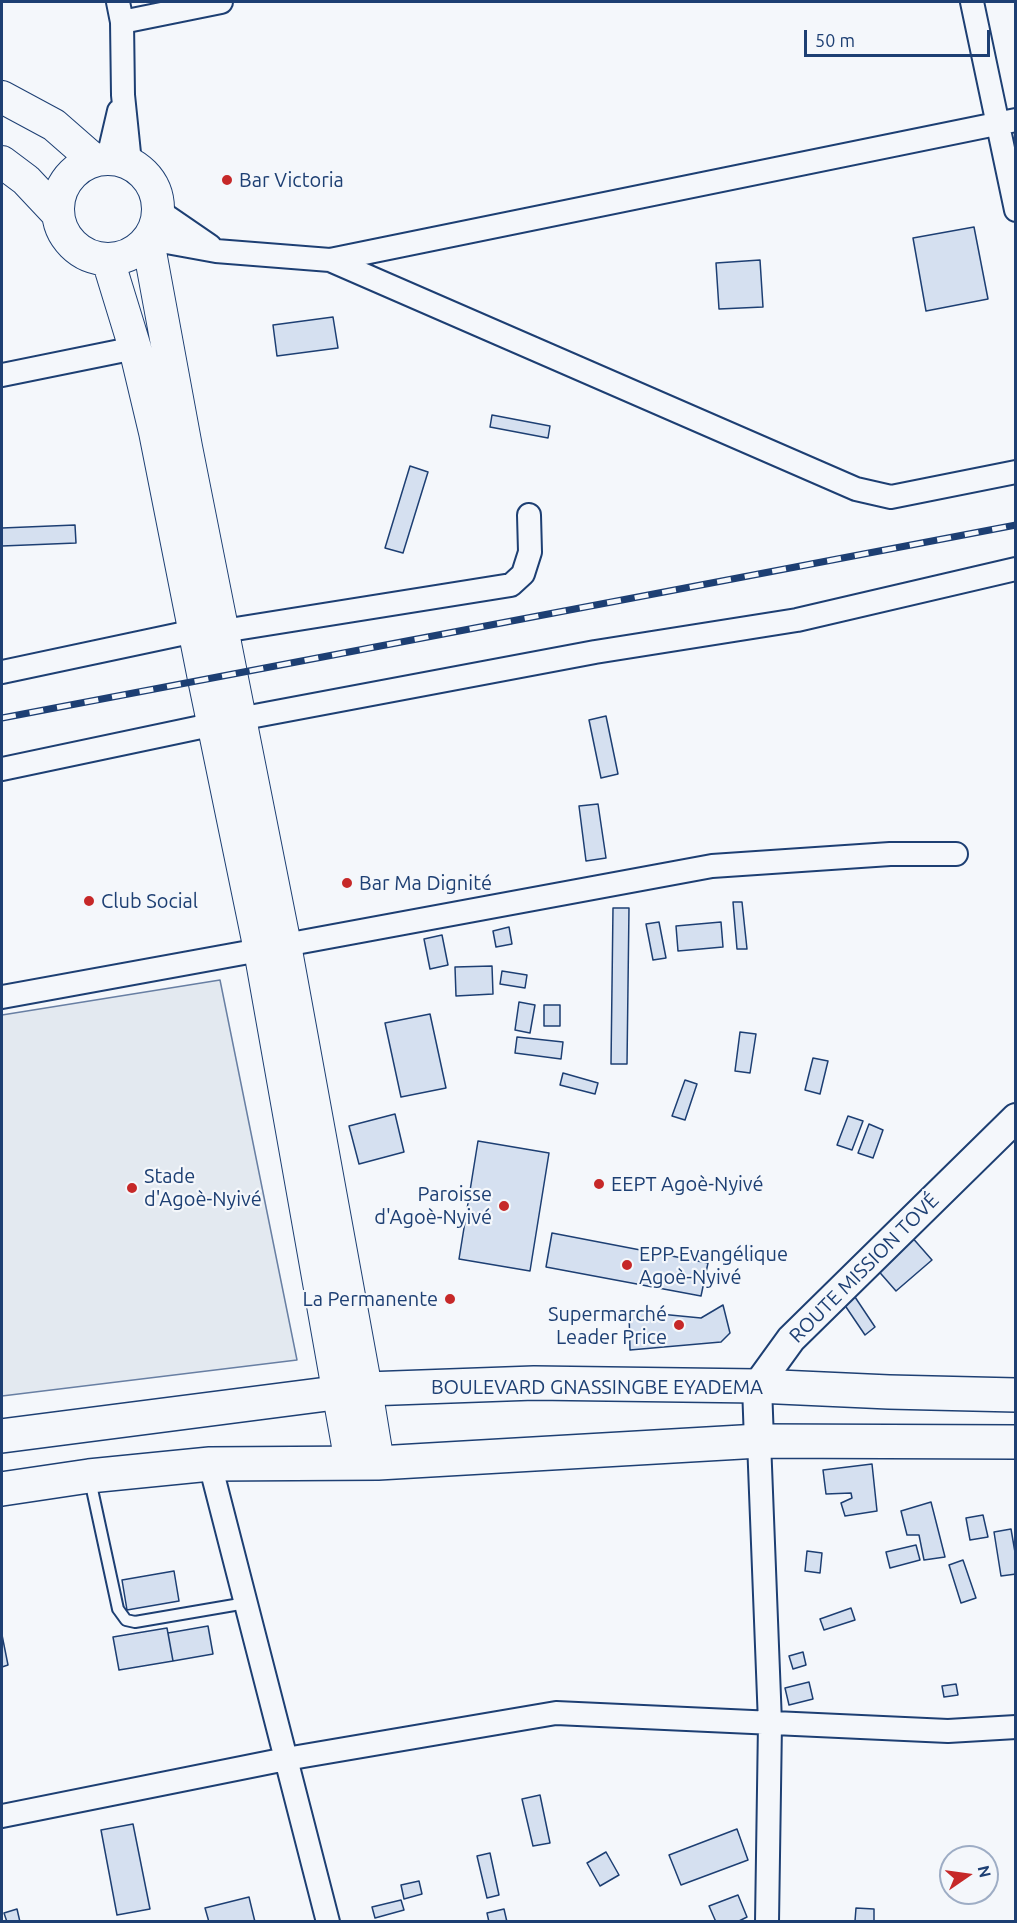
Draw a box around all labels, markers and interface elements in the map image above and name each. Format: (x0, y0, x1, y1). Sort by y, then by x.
scale bar (807, 18, 993, 56)
text: 50 m (815, 30, 855, 50)
place label: Bar Victoria (239, 168, 344, 192)
marker: Bar Victoria (220, 173, 234, 187)
place label: Bar Ma Dignité (359, 871, 492, 895)
marker: Bar Ma Dignité (340, 876, 354, 890)
place label: Club Social (101, 889, 198, 913)
marker: Club Social (82, 894, 96, 908)
place label: Stade d'Agoè-Nyivé (144, 1164, 262, 1211)
place label: EEPT Agoè-Nyivé (611, 1172, 764, 1196)
marker: EEPT Agoè-Nyivé (592, 1177, 606, 1191)
marker: Stade d'Agoè-Nyivé (125, 1181, 139, 1195)
place label: Paroisse d'Agoè-Nyivé (374, 1182, 492, 1229)
street label: ROUTE MISSION TOVÉ (784, 1188, 944, 1348)
marker: Paroisse d'Agoè-Nyivé (497, 1199, 511, 1213)
place label: EPP Evangélique Agoè-Nyivé (639, 1242, 788, 1289)
marker: EPP Evangélique Agoè-Nyivé (620, 1258, 634, 1272)
place label: La Permanente (302, 1287, 438, 1311)
marker: La Permanente (443, 1292, 457, 1306)
place label: Supermarché Leader Price (548, 1302, 667, 1349)
marker: Supermarché Leader Price (672, 1318, 686, 1332)
street label: BOULEVARD GNASSINGBE EYADEMA (431, 1375, 763, 1399)
north arrow (939, 1845, 999, 1905)
text: N (974, 1864, 995, 1879)

